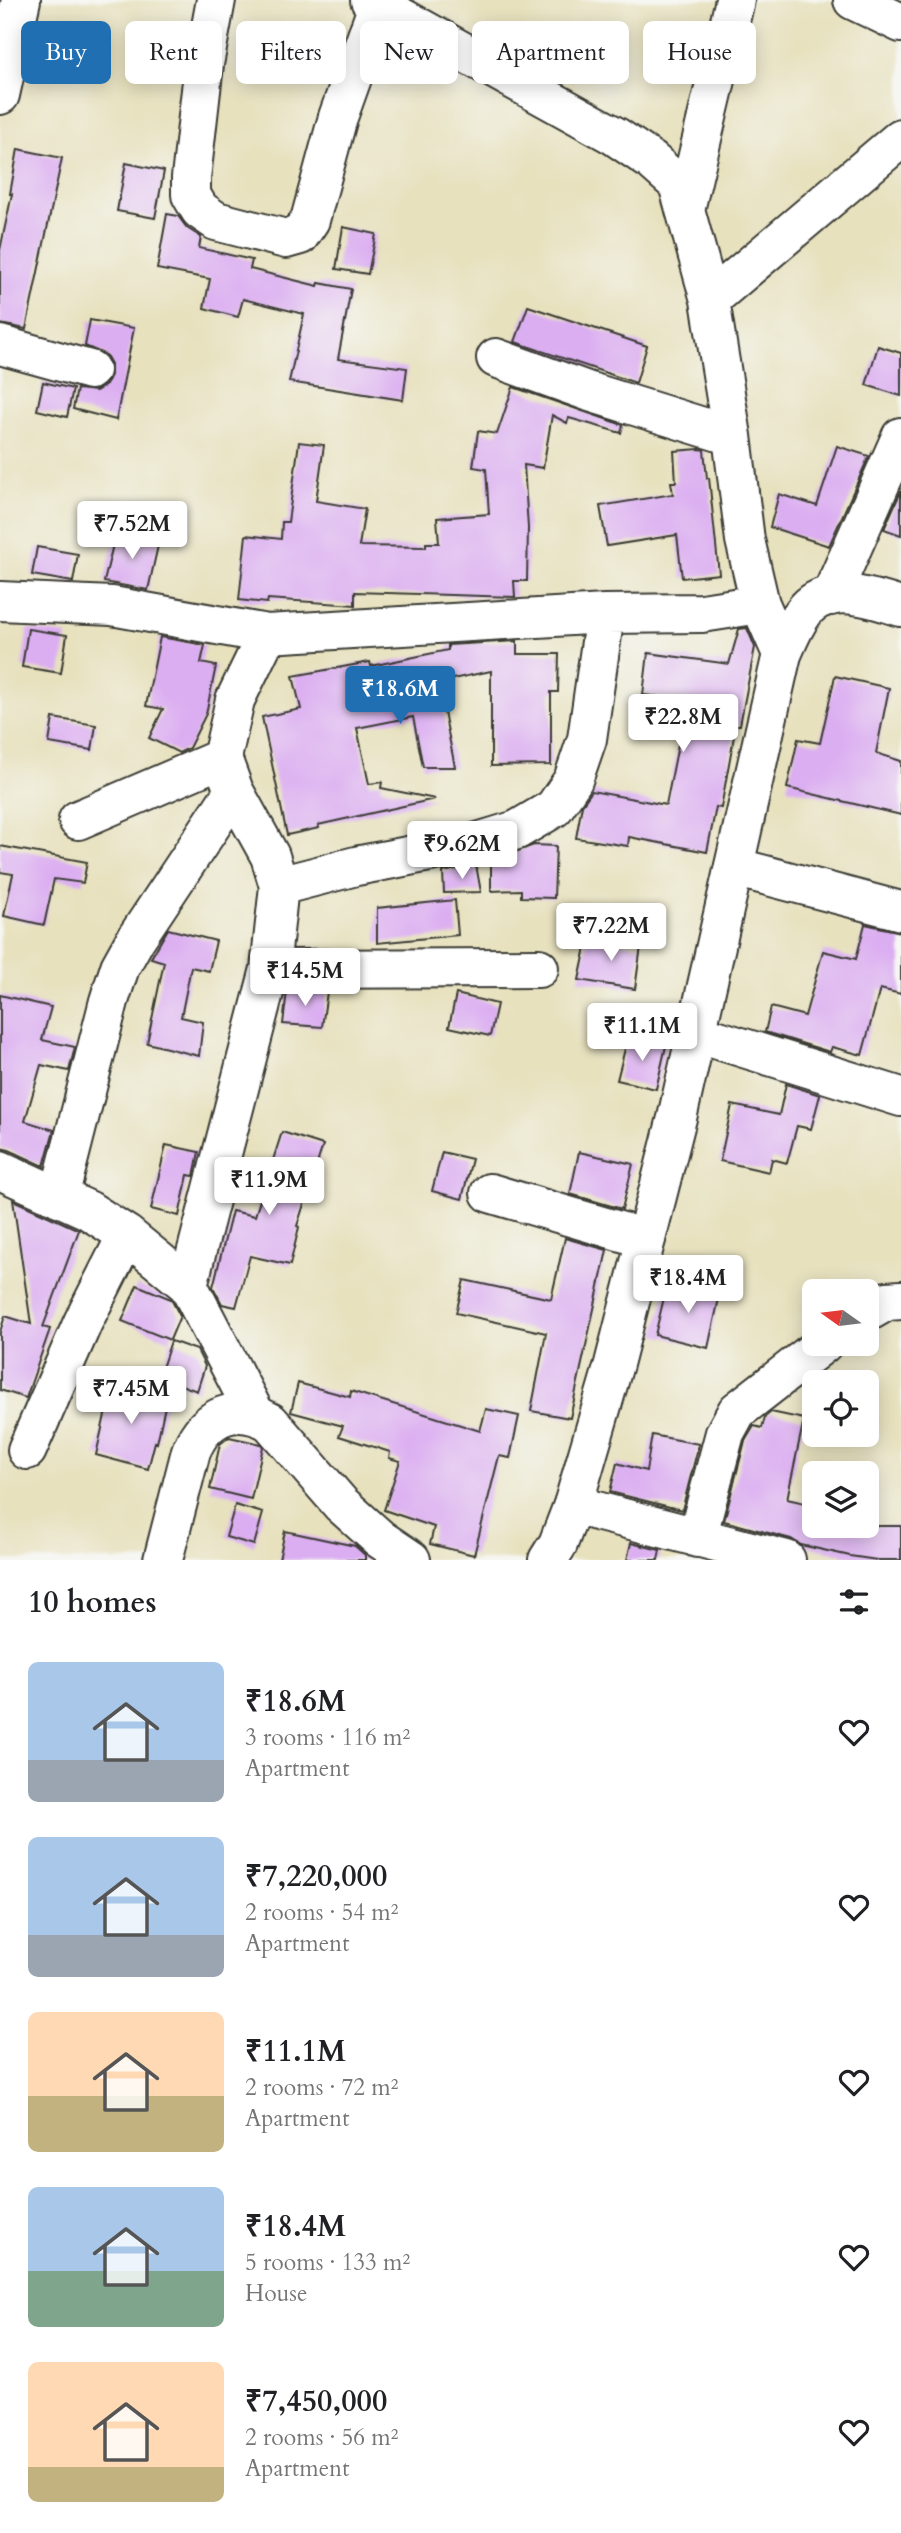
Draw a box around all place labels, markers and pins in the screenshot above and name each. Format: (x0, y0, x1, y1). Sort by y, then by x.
pin: ₹7.52M (75, 502, 189, 561)
pin: ₹18.6M (343, 666, 457, 726)
pin: ₹22.8M (626, 694, 740, 754)
pin: ₹9.62M (405, 822, 519, 881)
pin: ₹7.22M (554, 904, 668, 963)
pin: ₹14.5M (248, 948, 362, 1008)
pin: ₹11.1M (585, 1004, 699, 1063)
pin: ₹11.9M (212, 1158, 326, 1217)
pin: ₹18.4M (631, 1256, 745, 1315)
pin: ₹7.45M (74, 1366, 188, 1426)

